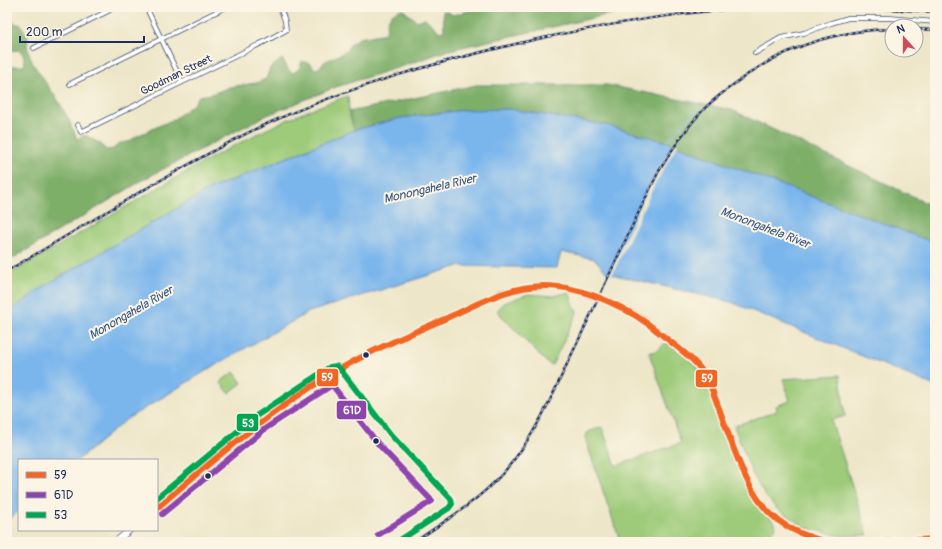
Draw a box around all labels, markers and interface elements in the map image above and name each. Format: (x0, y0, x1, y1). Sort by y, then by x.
scale bar (20, 18, 144, 44)
north arrow (884, 18, 924, 58)
text: N (895, 22, 907, 37)
text: 200 m (26, 25, 63, 40)
street label: Goodman Street (138, 52, 214, 98)
water label: Monongahela River (382, 171, 479, 207)
water label: Monongahela River (718, 204, 813, 253)
water label: Monongahela River (86, 282, 177, 343)
unlabelled marker (361, 350, 371, 360)
line badge: 59 (316, 368, 339, 387)
line badge: 59 (695, 369, 718, 388)
text: 59 (321, 371, 333, 384)
text: 59 (701, 372, 713, 385)
line badge: 61D (336, 400, 367, 420)
text: 61D (343, 404, 361, 417)
line badge: 53 (236, 413, 259, 432)
text: 53 (242, 417, 254, 430)
unlabelled marker (371, 436, 381, 446)
legend (18, 459, 158, 531)
text: 59 (54, 468, 67, 483)
unlabelled marker (203, 471, 213, 481)
text: 61D (54, 488, 74, 503)
text: 53 (54, 508, 68, 523)

